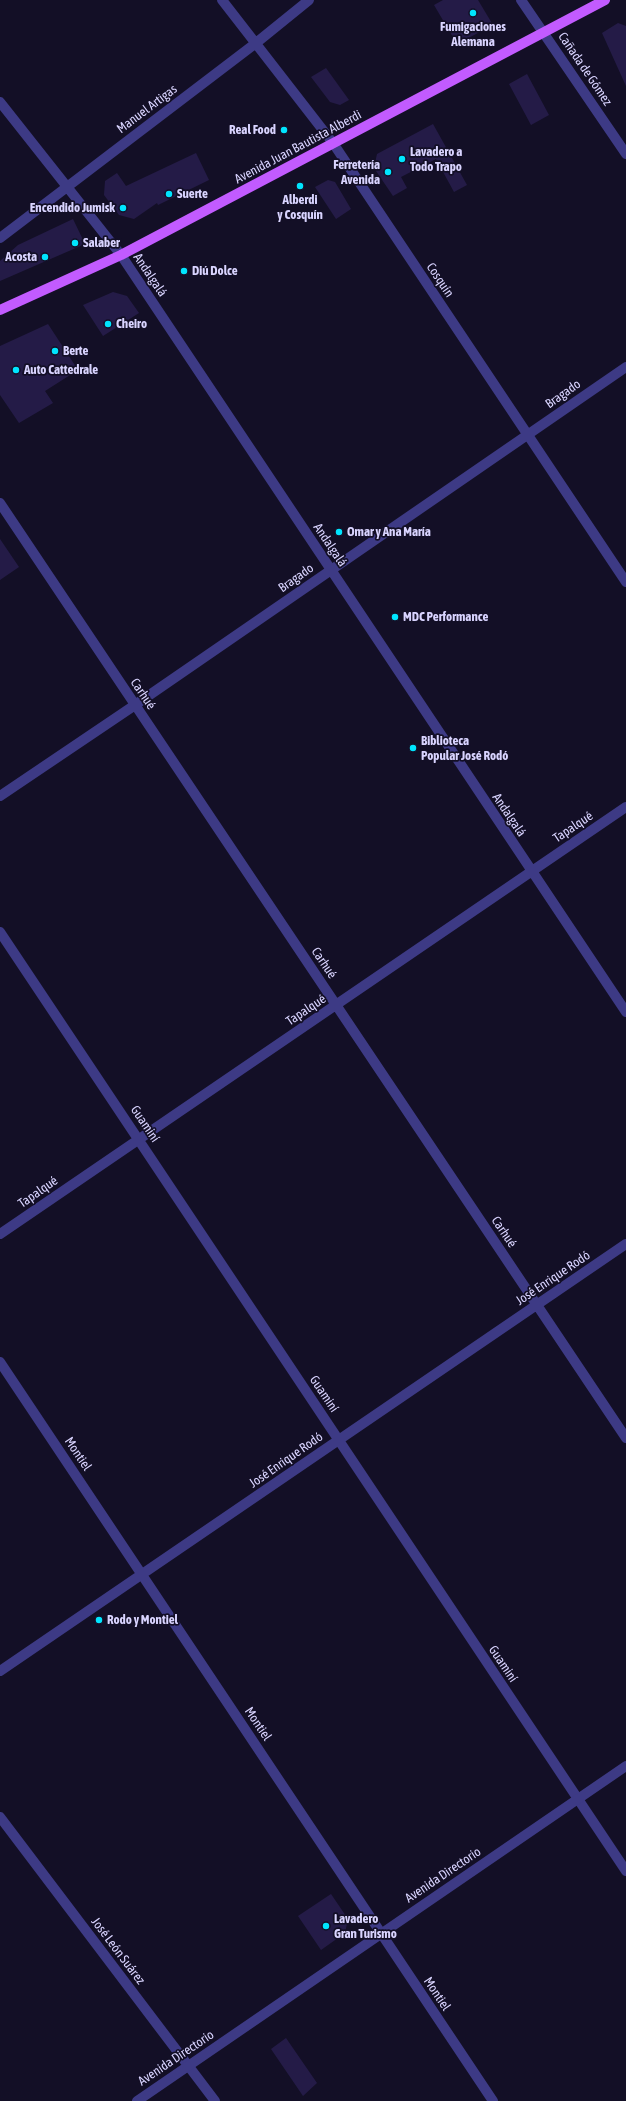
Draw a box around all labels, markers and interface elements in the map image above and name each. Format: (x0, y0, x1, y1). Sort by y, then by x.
marker: Fumigaciones Alemana (468, 8, 478, 18)
place label: Fumigaciones Alemana (440, 19, 506, 50)
street label: Cañada de Gómez (555, 29, 615, 109)
street label: Manuel Artigas (114, 81, 180, 137)
street label: Avenida Juan Bautista Alberdi (232, 107, 364, 187)
place label: Real Food (229, 122, 276, 138)
marker: Real Food (279, 125, 289, 135)
place label: Lavadero a Todo Trapo (410, 144, 462, 175)
marker: Lavadero a Todo Trapo (397, 154, 407, 164)
place label: Ferretería Avenida (333, 157, 380, 188)
marker: Ferretería Avenida (383, 167, 393, 177)
marker: Alberdi y Cosquín (295, 181, 305, 191)
place label: Suerte (177, 186, 208, 202)
marker: Suerte (164, 189, 174, 199)
place label: Alberdi y Cosquín (277, 192, 323, 223)
place label: Encendido Jumisk (30, 200, 115, 216)
marker: Encendido Jumisk (118, 203, 128, 213)
place label: Salaber (83, 235, 120, 251)
marker: Salaber (70, 238, 80, 248)
place label: Acosta (5, 249, 37, 265)
street label: Andalgalá (130, 250, 170, 300)
marker: Acosta (40, 252, 50, 262)
street label: Cosquín (423, 260, 457, 300)
place label: Diú Dolce (192, 263, 238, 279)
marker: Diú Dolce (179, 266, 189, 276)
place label: Cheiro (116, 316, 147, 332)
marker: Cheiro (103, 319, 113, 329)
place label: Berte (63, 343, 88, 359)
marker: Berte (50, 346, 60, 356)
place label: Auto Cattedrale (24, 362, 98, 378)
marker: Auto Cattedrale (11, 365, 21, 375)
street label: Bragado (542, 376, 584, 412)
street label: Andalgalá (310, 520, 350, 570)
place label: Omar y Ana María (347, 524, 431, 540)
marker: Omar y Ana María (334, 527, 344, 537)
street label: Bragado (275, 560, 317, 596)
place label: MDC Performance (403, 609, 488, 625)
marker: MDC Performance (390, 612, 400, 622)
street label: Carhué (127, 675, 159, 713)
place label: Biblioteca Popular José Rodó (421, 733, 508, 764)
marker: Biblioteca Popular José Rodó (408, 743, 418, 753)
street label: Andalgalá (489, 790, 529, 840)
street label: Tapalqué (550, 808, 596, 846)
street label: Carhué (308, 944, 340, 982)
street label: Tapalqué (283, 991, 329, 1029)
street label: Guaminí (127, 1103, 163, 1145)
street label: Tapalqué (15, 1173, 61, 1211)
street label: Carhué (488, 1213, 520, 1251)
street label: José Enrique Rodó (513, 1247, 593, 1309)
street label: Guaminí (306, 1373, 342, 1415)
street label: José Enrique Rodó (246, 1429, 326, 1491)
street label: Montiel (61, 1434, 95, 1474)
place label: Rodo y Montiel (107, 1612, 178, 1628)
marker: Rodo y Montiel (94, 1615, 104, 1625)
street label: Guaminí (485, 1643, 521, 1685)
street label: Montiel (241, 1704, 275, 1744)
street label: Avenida Directorio (402, 1844, 484, 1906)
place label: Lavadero Gran Turismo (334, 1911, 397, 1942)
street label: José León Suárez (88, 1914, 148, 1988)
marker: Lavadero Gran Turismo (321, 1921, 331, 1931)
street label: Montiel (420, 1974, 454, 2014)
street label: Avenida Directorio (135, 2027, 217, 2089)

